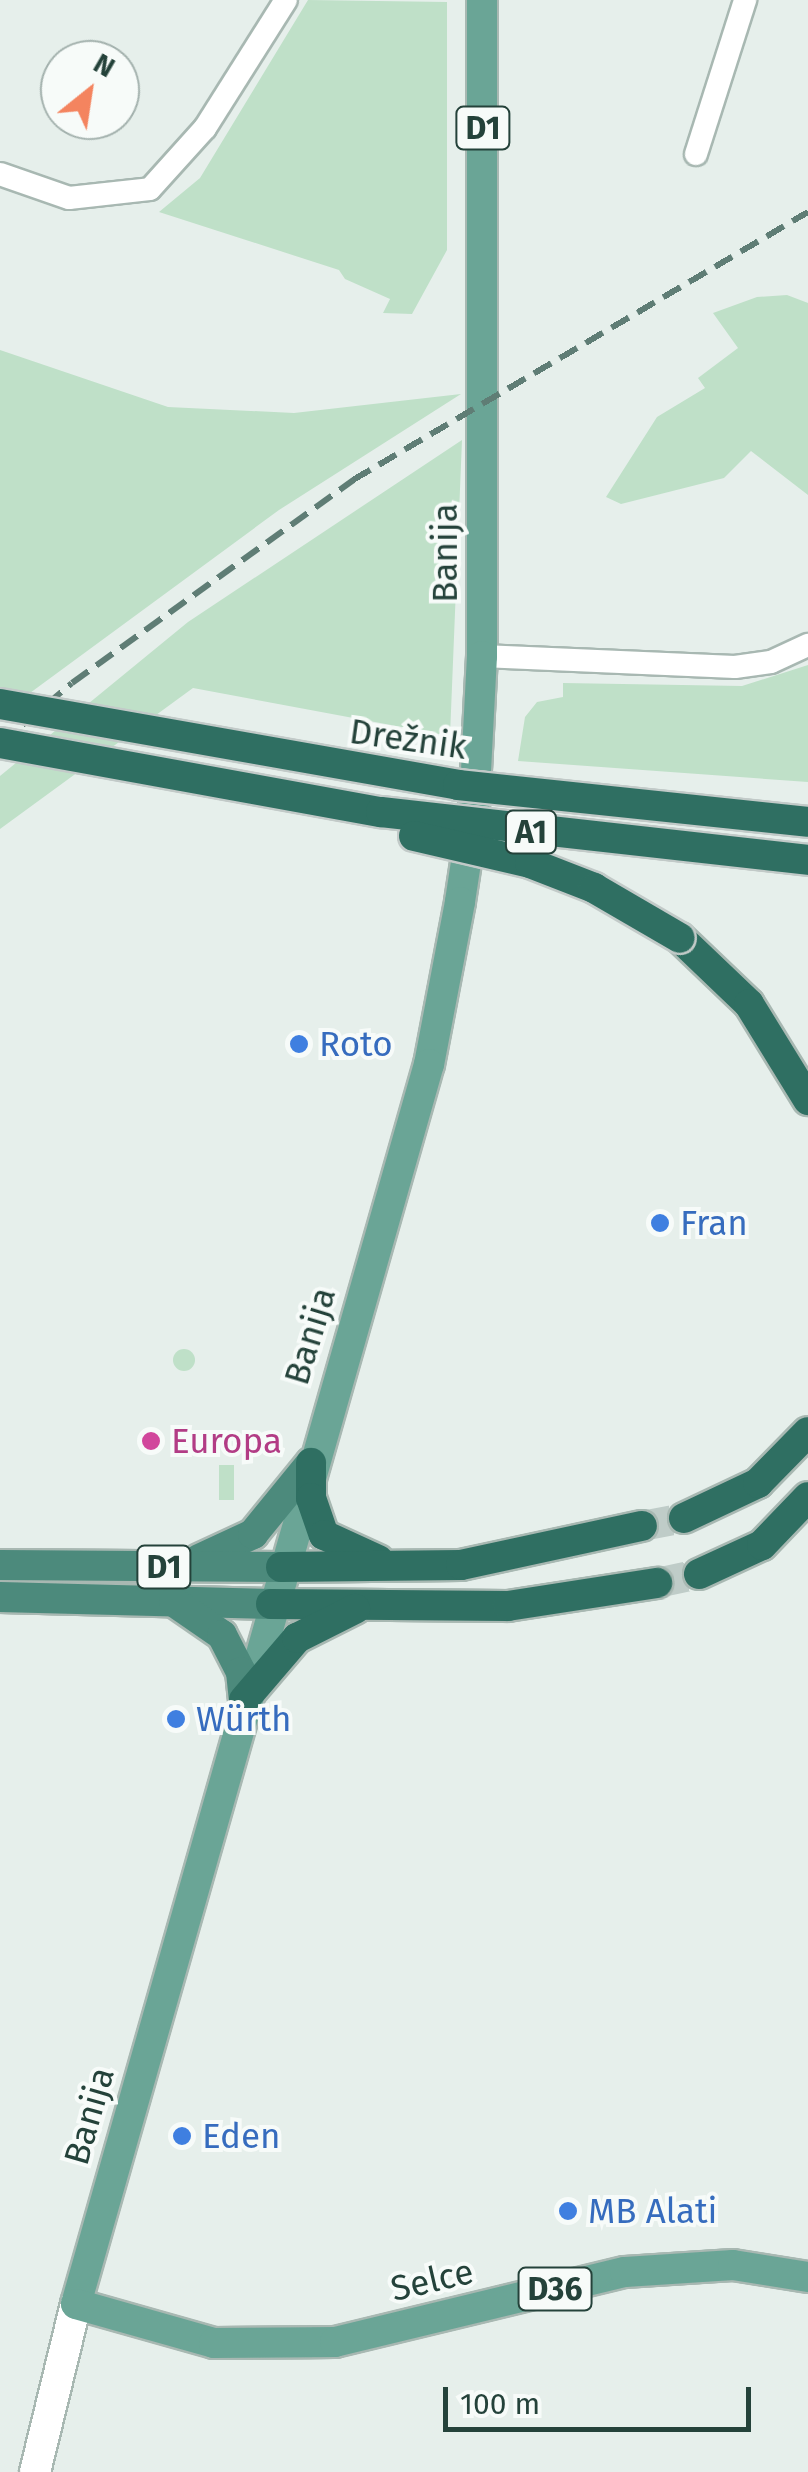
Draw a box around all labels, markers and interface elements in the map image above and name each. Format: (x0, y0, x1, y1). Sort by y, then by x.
north arrow (40, 40, 140, 140)
text: N (88, 46, 121, 84)
road number: D1 (453, 101, 513, 155)
street label: Banija (424, 503, 466, 603)
street label: Drežnik (347, 710, 469, 768)
road number: A1 (504, 805, 558, 859)
place label: Roto (319, 1023, 393, 1065)
marker: Roto (288, 1033, 310, 1055)
place label: Fran (680, 1202, 748, 1244)
marker: Fran (649, 1212, 671, 1234)
street label: Banija (275, 1282, 345, 1390)
place label: Europa (171, 1420, 282, 1462)
marker: Europa (140, 1430, 162, 1452)
road number: D1 (134, 1540, 194, 1594)
place label: Würth (196, 1698, 292, 1740)
marker: Würth (165, 1708, 187, 1730)
street label: Banija (55, 2062, 123, 2170)
place label: Eden (202, 2115, 281, 2157)
marker: Eden (171, 2125, 193, 2147)
place label: MB Alati (588, 2190, 717, 2232)
marker: MB Alati (557, 2200, 579, 2222)
street label: Selce (387, 2250, 477, 2310)
road number: D36 (518, 2262, 592, 2316)
scale bar (448, 2367, 756, 2429)
text: 100 m (460, 2386, 540, 2422)

